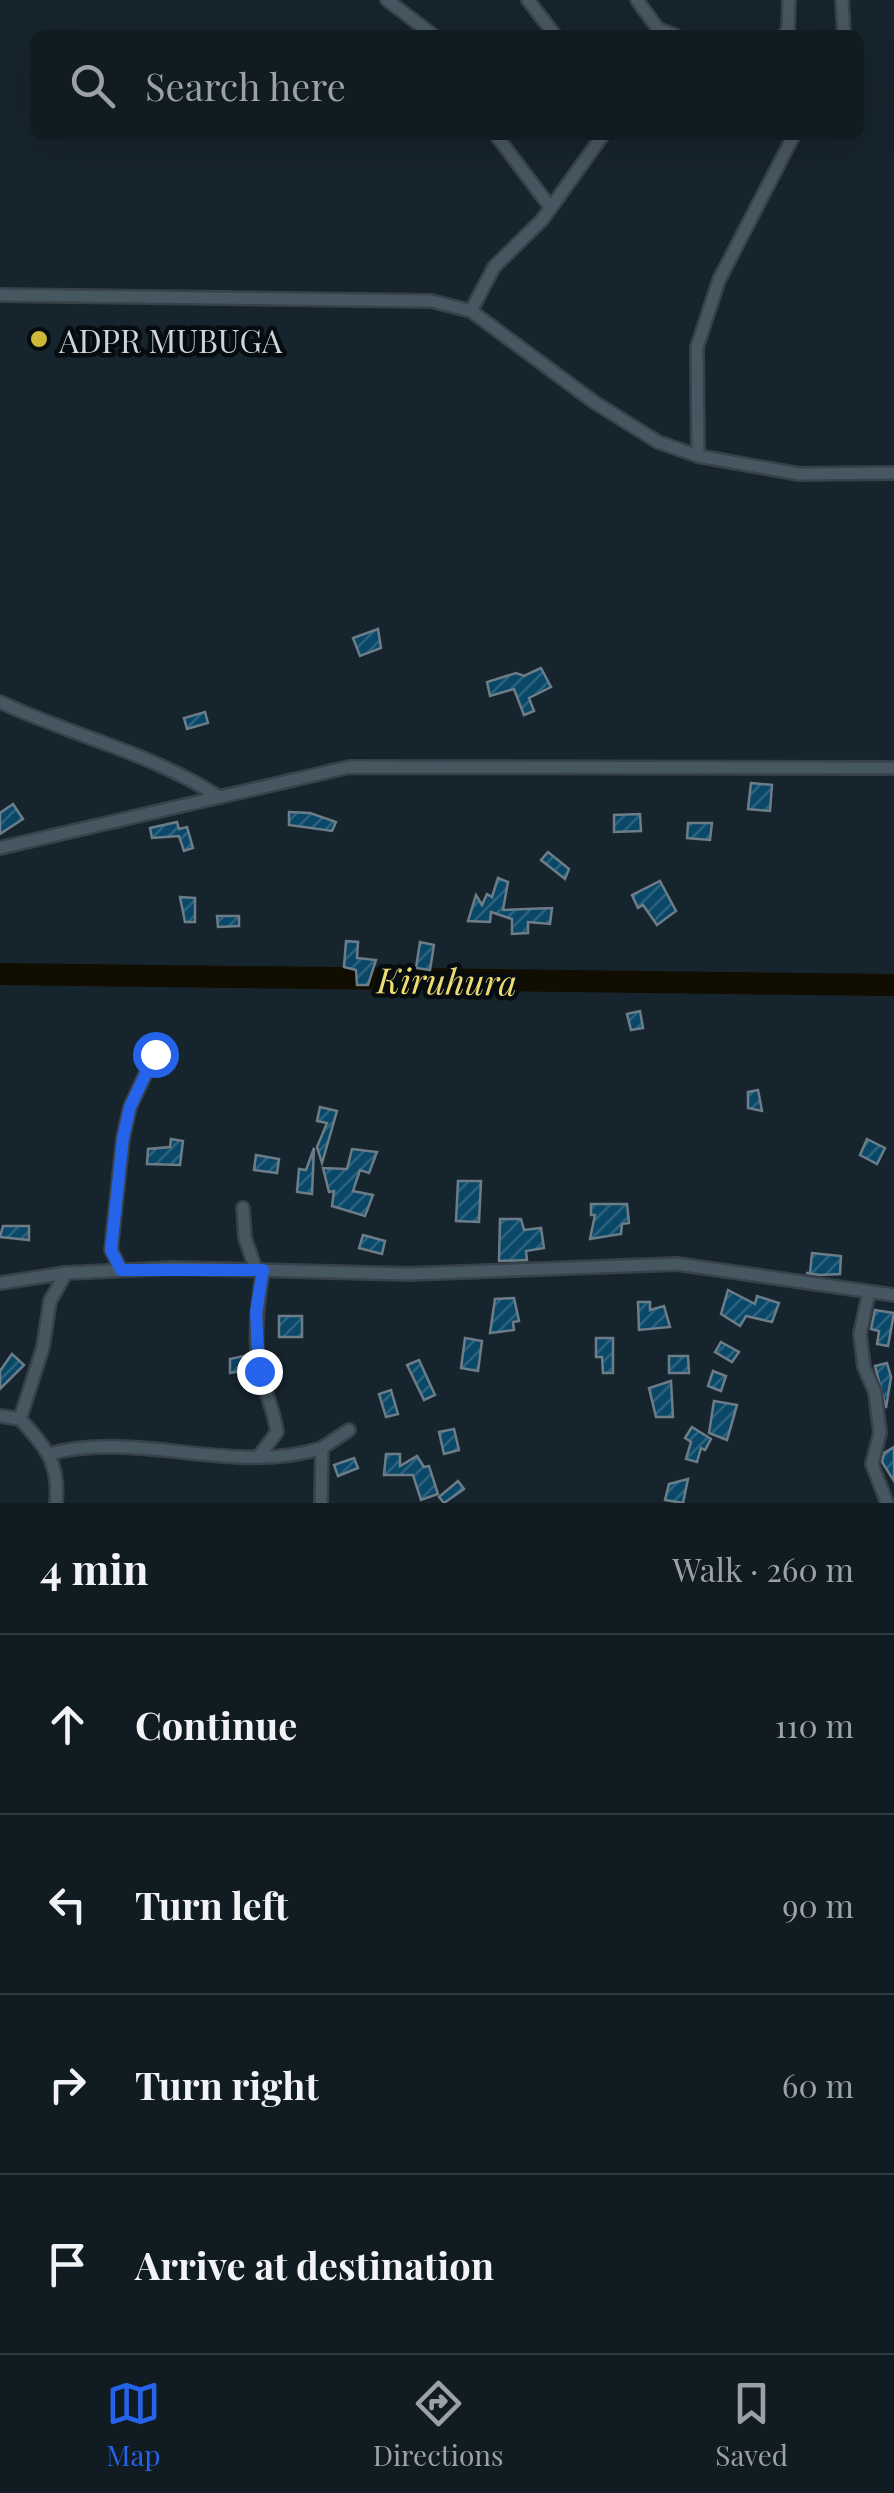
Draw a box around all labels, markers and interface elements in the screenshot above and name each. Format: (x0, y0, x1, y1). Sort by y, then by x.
search box (30, 30, 864, 140)
icon: search (65, 58, 120, 113)
text: Search here (145, 60, 346, 111)
place label: ADPR MUBUGA (58, 318, 283, 361)
marker: ADPR MUBUGA (28, 328, 50, 350)
water label: Kiruhura (375, 955, 517, 1005)
route start (133, 1032, 179, 1078)
route end (237, 1349, 283, 1395)
text: 4 min (40, 1540, 149, 1596)
text: Walk · 260 m (672, 1547, 854, 1590)
icon: ahead (40, 1697, 95, 1752)
text: Continue (135, 1699, 297, 1750)
text: 110 m (775, 1703, 854, 1746)
icon: left (40, 1877, 95, 1932)
text: Turn left (135, 1879, 288, 1930)
text: 90 m (782, 1883, 854, 1926)
icon: right (40, 2057, 95, 2112)
text: Turn right (135, 2059, 319, 2110)
text: 60 m (782, 2063, 854, 2106)
icon: arrive (40, 2237, 95, 2292)
text: Arrive at destination (135, 2239, 494, 2290)
tab: Map (106, 2376, 161, 2473)
tab: Directions (373, 2376, 504, 2473)
tab: Saved (715, 2376, 788, 2473)

